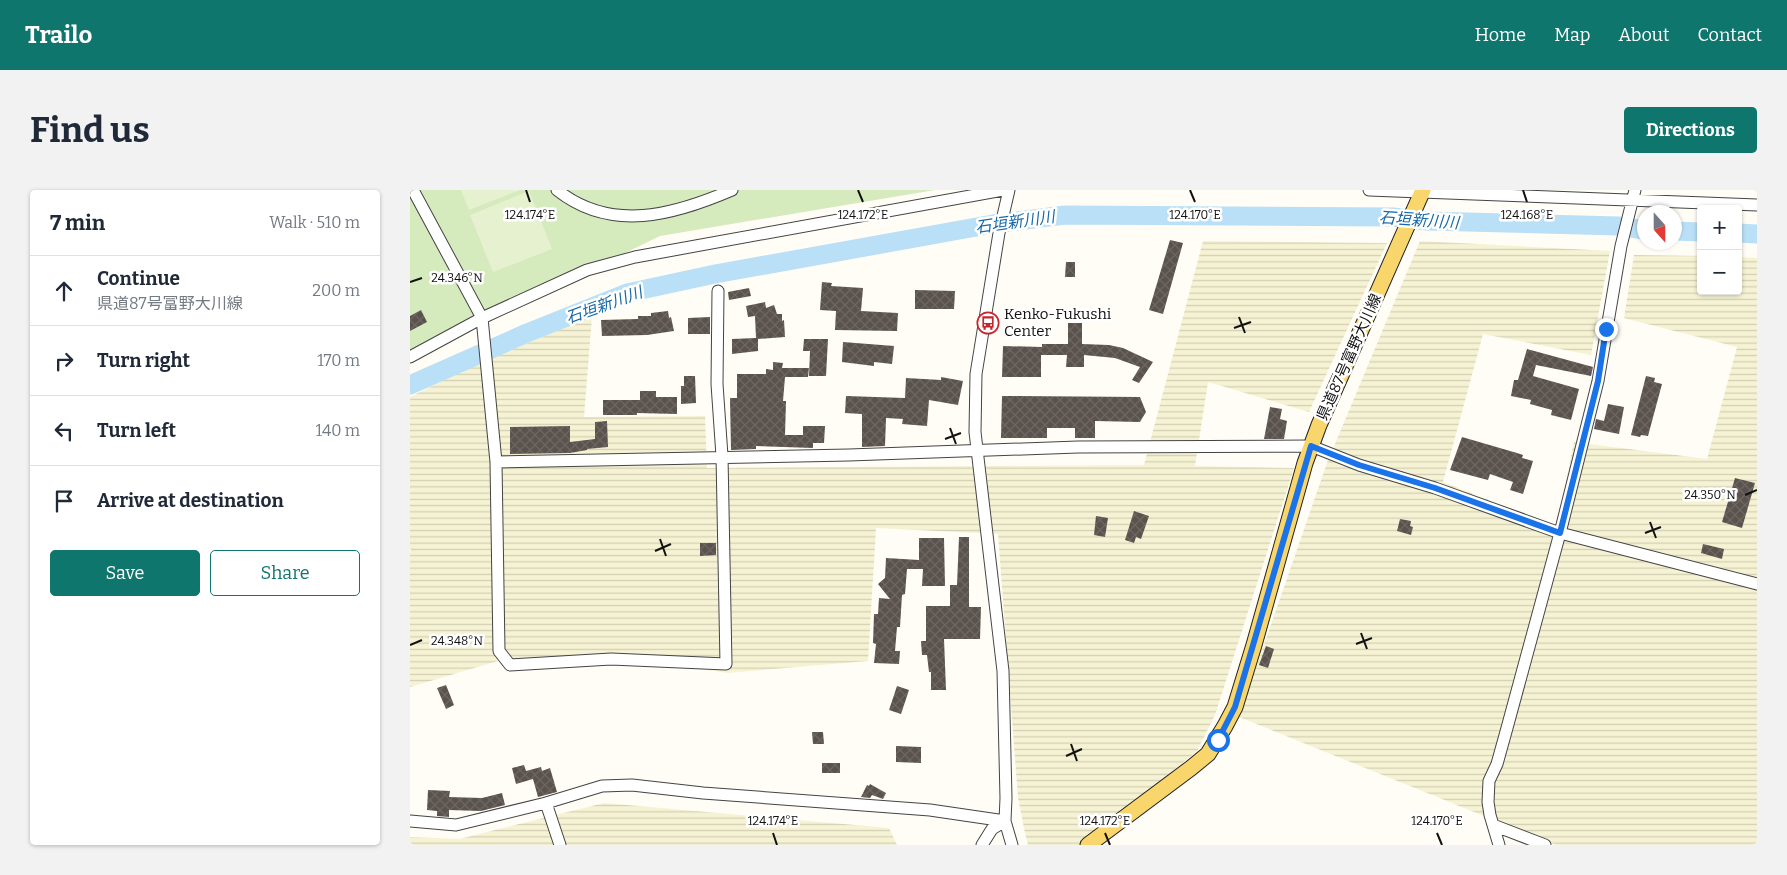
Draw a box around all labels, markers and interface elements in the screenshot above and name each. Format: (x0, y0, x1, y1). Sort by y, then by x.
text: Trailo (25, 21, 92, 49)
text: Home (1475, 24, 1526, 46)
text: Map (1554, 24, 1590, 46)
text: About (1618, 24, 1669, 46)
text: Contact (1697, 24, 1762, 46)
button: Directions (1624, 107, 1757, 153)
text: Find us (30, 109, 150, 151)
north arrow (1637, 205, 1682, 250)
map controls (1697, 205, 1742, 295)
button: + (1697, 205, 1742, 250)
water label: 石垣新川川 (974, 207, 1058, 237)
text: 124.174°E (505, 208, 555, 222)
text: 124.172°E (838, 208, 888, 222)
text: 124.170°E (1169, 208, 1221, 222)
water label: 石垣新川川 (1378, 208, 1462, 232)
text: 124.168°E (1501, 208, 1553, 222)
text: 7 min (50, 210, 105, 236)
text: Walk · 510 m (269, 213, 360, 232)
button: − (1697, 250, 1742, 295)
text: Continue (97, 267, 180, 290)
text: 24.346°N (431, 271, 483, 285)
icon: ahead (50, 277, 78, 305)
text: 200 m (312, 281, 360, 300)
water label: 石垣新川川 (563, 282, 647, 328)
street label: 県道87号富野大川線 (1313, 291, 1385, 423)
text: 県道87号富野大川線 (97, 294, 243, 313)
place label: Kenko-Fukushi Center (1004, 305, 1112, 340)
bus stop icon: Kenko-Fukushi Center (976, 311, 1000, 335)
route end (1595, 318, 1618, 341)
icon: right (50, 347, 78, 375)
text: Turn right (97, 349, 190, 372)
text: 170 m (317, 351, 360, 370)
icon: left (50, 417, 78, 445)
text: Turn left (97, 419, 176, 442)
text: 140 m (315, 421, 360, 440)
icon: arrive (50, 487, 78, 515)
text: 24.350°N (1684, 488, 1736, 502)
text: Arrive at destination (97, 489, 284, 512)
button: Save (50, 550, 200, 596)
button: Share (210, 550, 360, 596)
text: 24.348°N (431, 634, 483, 648)
route start (1207, 729, 1230, 752)
text: 124.174°E (748, 814, 798, 828)
text: 124.172°E (1080, 814, 1130, 828)
text: 124.170°E (1411, 814, 1463, 828)

